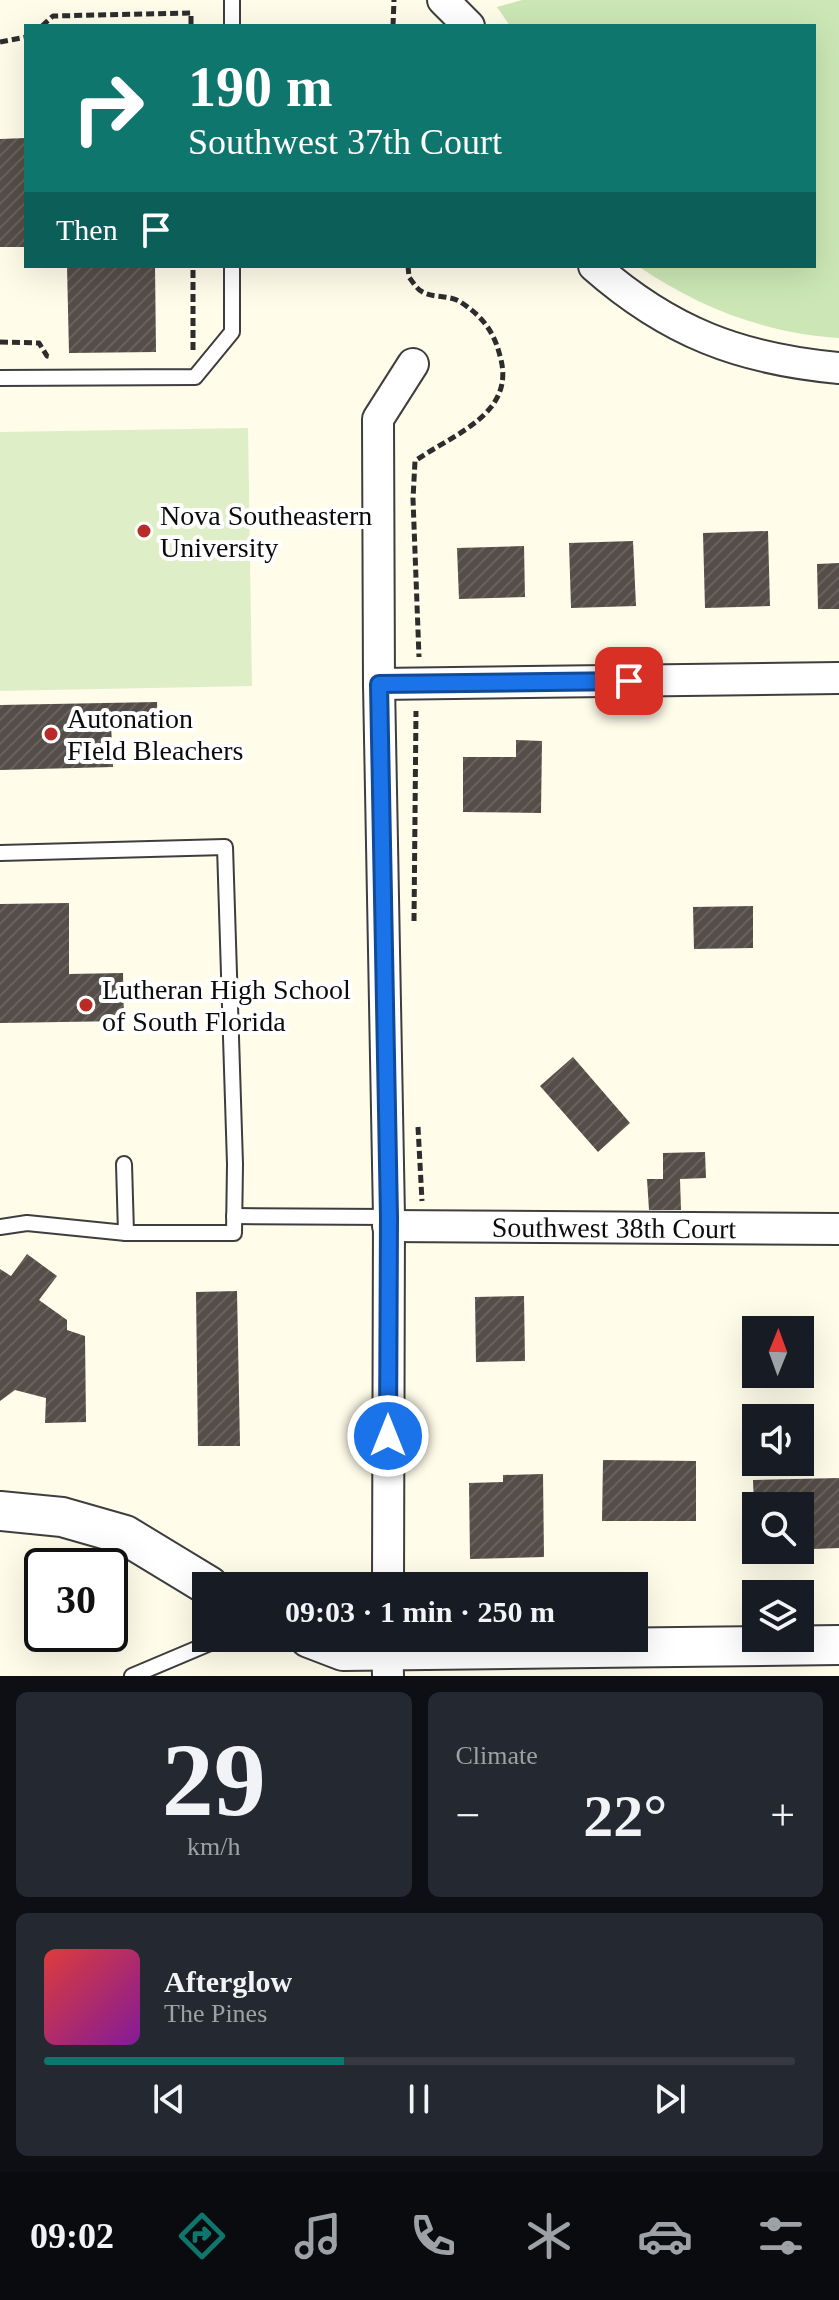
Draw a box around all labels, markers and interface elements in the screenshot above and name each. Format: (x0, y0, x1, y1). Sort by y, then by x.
icon: right (56, 56, 160, 160)
text: 190 m (188, 56, 333, 118)
text: Southwest 37th Court (188, 122, 502, 162)
icon: arrive (134, 208, 178, 252)
text: Then (56, 213, 118, 246)
place label: Nova Southeastern University (160, 500, 372, 563)
marker: Nova Southeastern University (135, 522, 153, 540)
pin (595, 647, 663, 715)
icon: arrive (607, 659, 651, 703)
place label: Autonation FIeld Bleachers (67, 703, 244, 766)
marker: Autonation FIeld Bleachers (42, 725, 60, 743)
place label: Lutheran High School of South Florida (102, 974, 351, 1037)
marker: Lutheran High School of South Florida (77, 996, 95, 1014)
street label: Southwest 38th Court (492, 1211, 736, 1244)
north arrow (742, 1316, 814, 1388)
map controls (742, 1316, 814, 1652)
position arrow (346, 1394, 430, 1478)
button: sound (742, 1404, 814, 1476)
button: search (742, 1492, 814, 1564)
speed limit sign: 30 (24, 1548, 128, 1652)
button: layers (742, 1580, 814, 1652)
text: 09:03 · 1 min · 250 m (285, 1595, 555, 1628)
text: 29 (162, 1722, 266, 1837)
text: Climate (456, 1741, 538, 1770)
text: 22° (583, 1783, 667, 1849)
text: − (456, 1791, 480, 1840)
text: + (770, 1791, 795, 1840)
text: km/h (187, 1832, 240, 1861)
text: Afterglow (164, 1965, 292, 1998)
text: The Pines (164, 1999, 267, 2028)
icon: previous (147, 2077, 191, 2121)
icon: pause (397, 2077, 441, 2121)
icon: next (648, 2077, 692, 2121)
icon: directions (174, 2208, 230, 2264)
icon: music (290, 2208, 346, 2264)
icon: phone (405, 2208, 461, 2264)
icon: climate (521, 2208, 577, 2264)
icon: car (637, 2208, 693, 2264)
icon: filters (753, 2208, 809, 2264)
text: 09:02 (30, 2216, 114, 2256)

